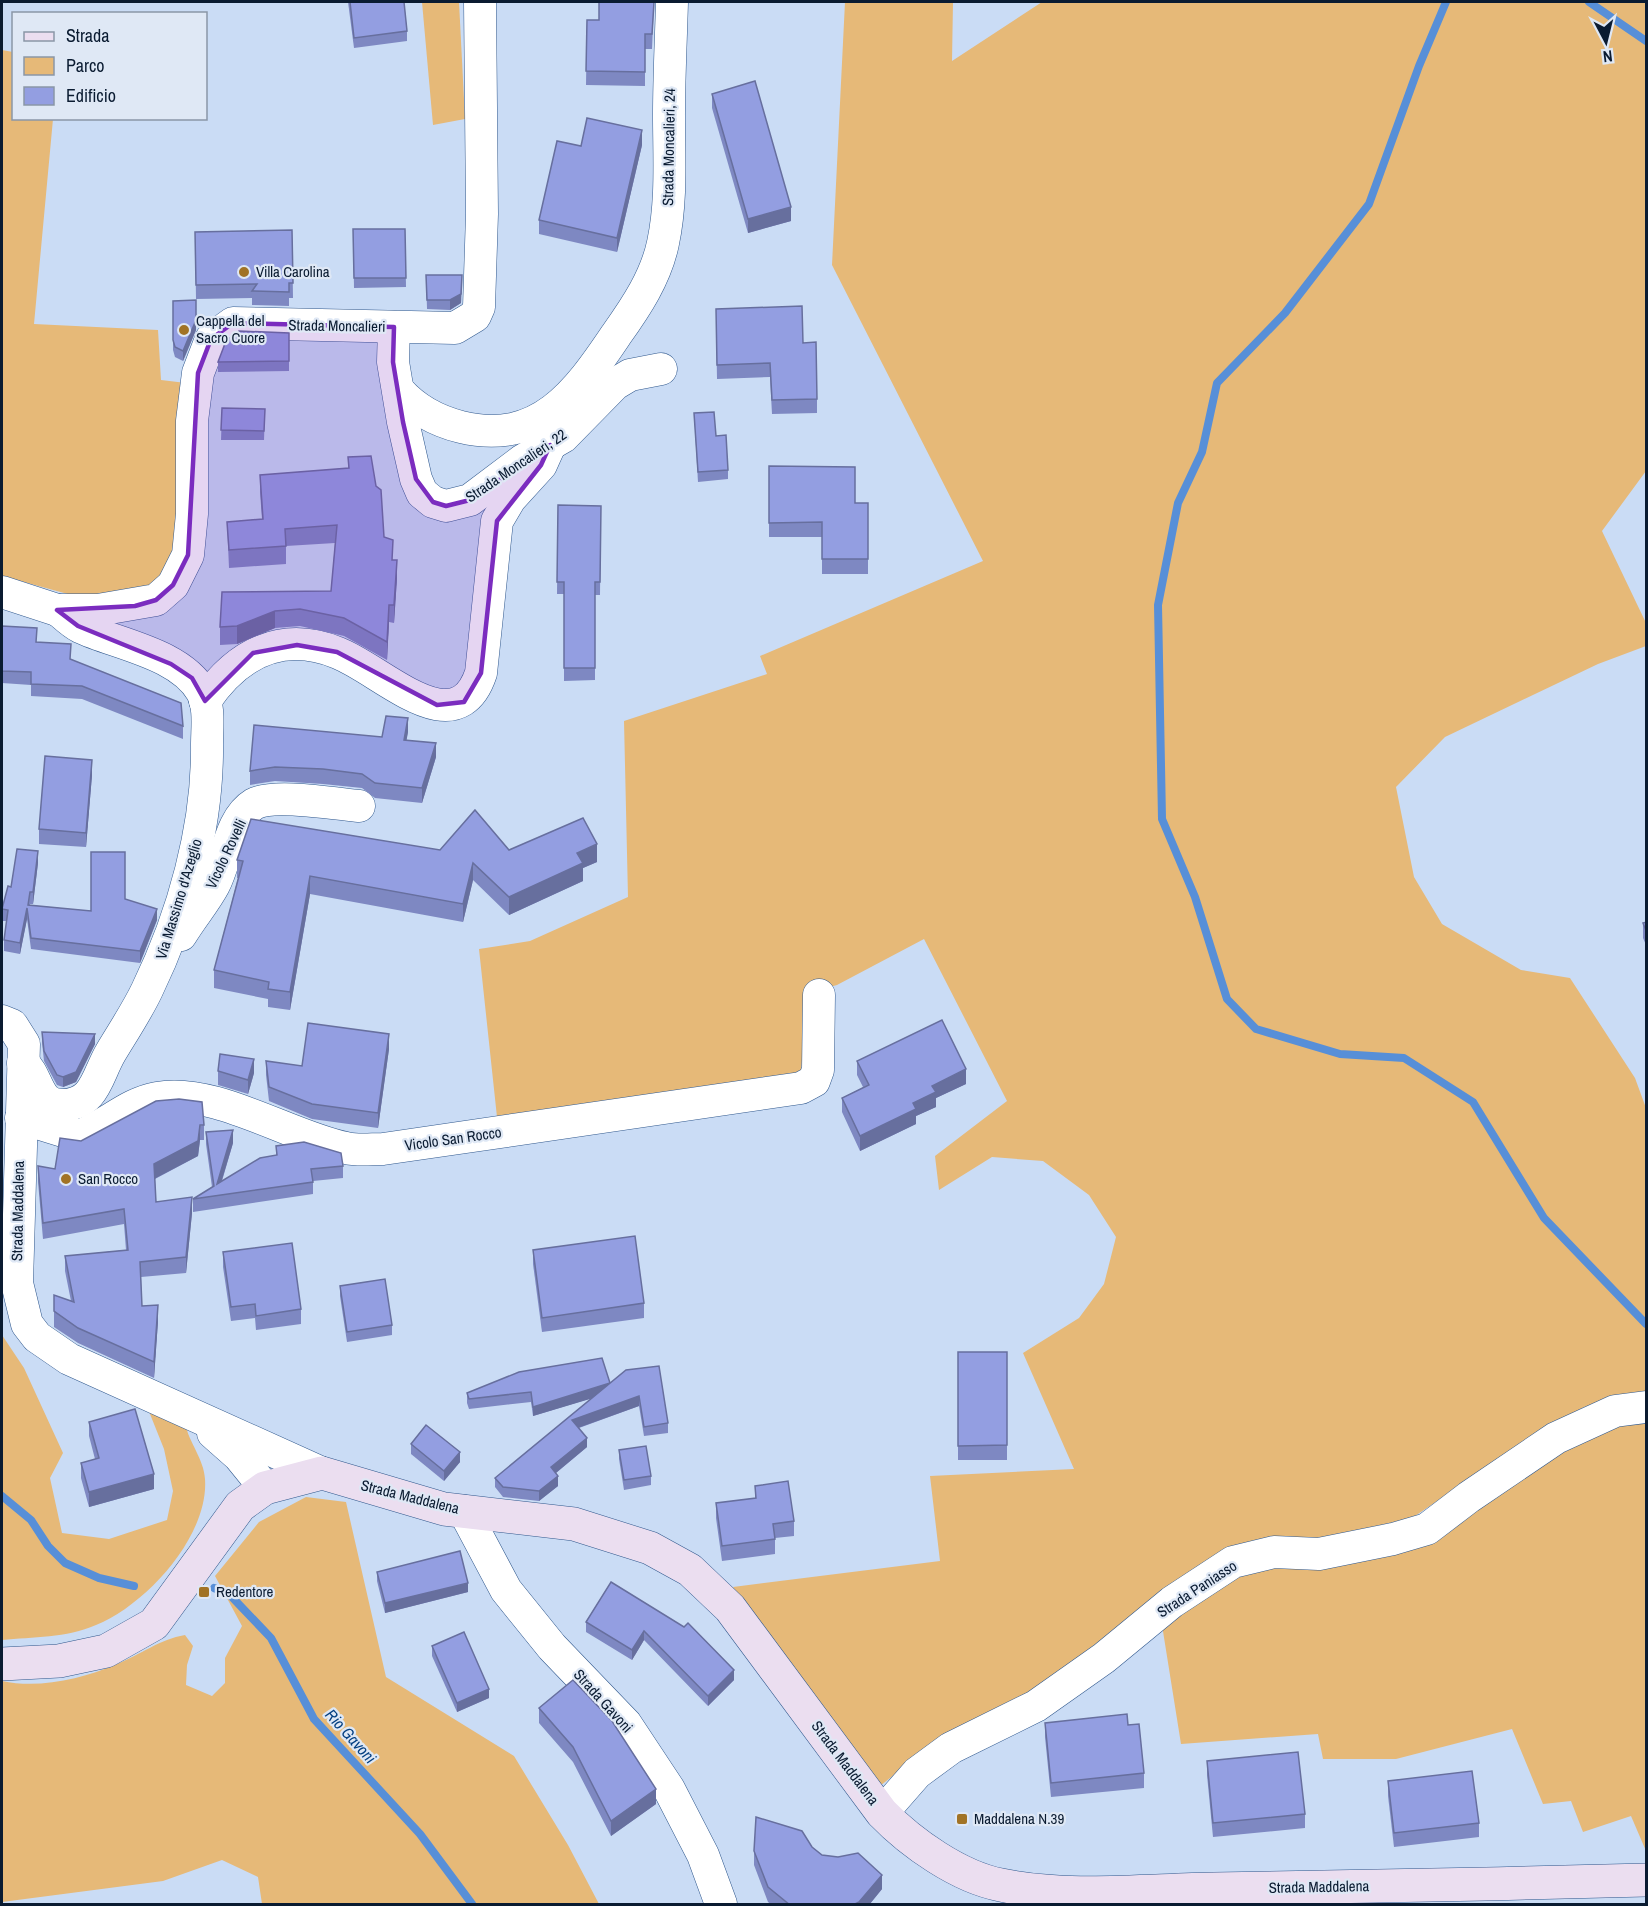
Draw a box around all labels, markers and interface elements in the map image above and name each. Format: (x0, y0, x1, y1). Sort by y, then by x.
legend (12, 12, 207, 120)
north arrow (1576, 12, 1636, 72)
text: Strada (66, 23, 110, 48)
text: N (1602, 45, 1614, 68)
text: Parco (66, 53, 105, 78)
text: Edificio (66, 83, 116, 108)
street label: Strada Moncalieri, 24 (657, 88, 680, 206)
place label: Villa Carolina (256, 261, 330, 282)
marker: Villa Carolina (237, 265, 251, 279)
place label: Cappella del Sacro Cuore (196, 310, 265, 348)
street label: Strada Moncalieri (288, 314, 386, 337)
marker: Cappella del Sacro Cuore (177, 323, 191, 337)
street label: Strada Moncalieri, 22 (461, 424, 570, 507)
street label: Vicolo Rovelli (200, 815, 251, 892)
street label: Via Massimo d'Azeglio (150, 836, 207, 962)
street label: Vicolo San Rocco (403, 1121, 503, 1156)
street label: Strada Maddalena (6, 1160, 29, 1261)
place label: San Rocco (78, 1168, 138, 1189)
marker: San Rocco (59, 1172, 73, 1186)
street label: Strada Maddalena (359, 1474, 462, 1519)
street label: Strada Paniasso (1153, 1555, 1241, 1622)
place label: Redentore (216, 1581, 274, 1602)
marker: Redentore (197, 1585, 211, 1599)
street label: Strada Gavoni (569, 1664, 638, 1737)
water label: Rio Gavoni (321, 1704, 382, 1768)
street label: Strada Maddalena (807, 1716, 884, 1809)
place label: Maddalena N.39 (974, 1808, 1064, 1829)
marker: Maddalena N.39 (955, 1812, 969, 1826)
street label: Strada Maddalena (1269, 1875, 1370, 1898)

